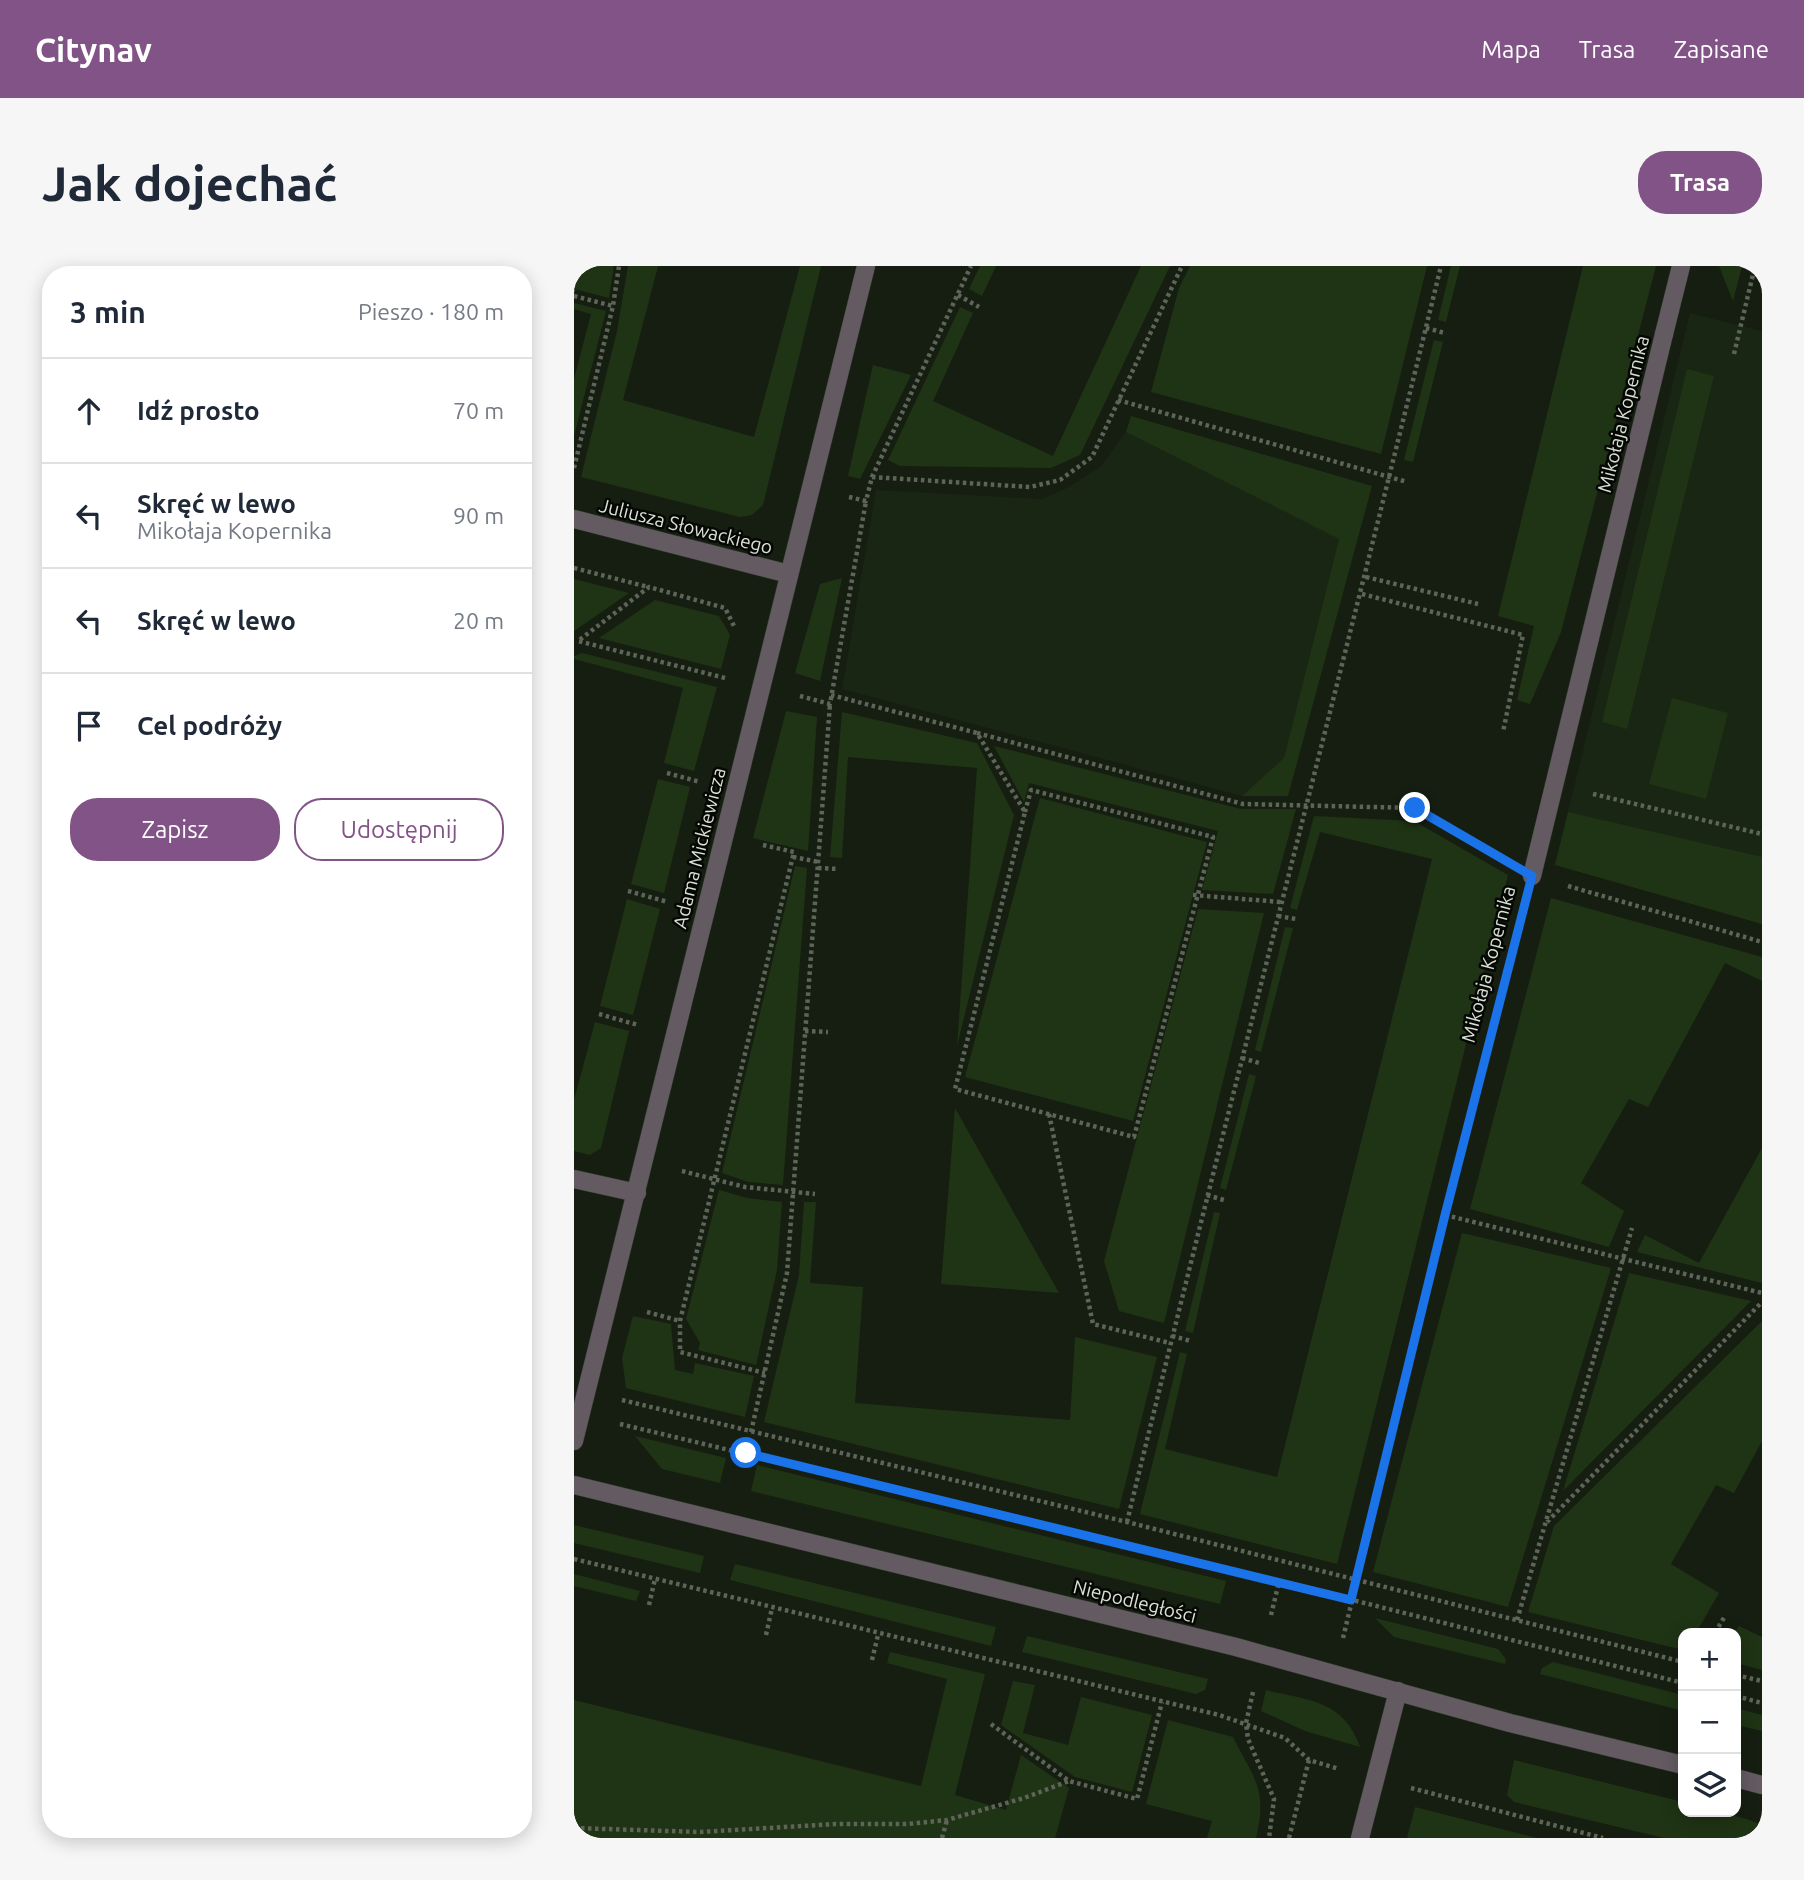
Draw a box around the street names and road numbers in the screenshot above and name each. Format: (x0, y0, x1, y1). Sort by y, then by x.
street label: Mikołaja Kopernika (1593, 333, 1653, 495)
street label: Juliusza Słowackiego (597, 494, 775, 558)
street label: Adama Mickiewicza (668, 765, 730, 931)
street label: Mikołaja Kopernika (1457, 883, 1519, 1045)
street label: Niepodległości (1071, 1575, 1199, 1627)

